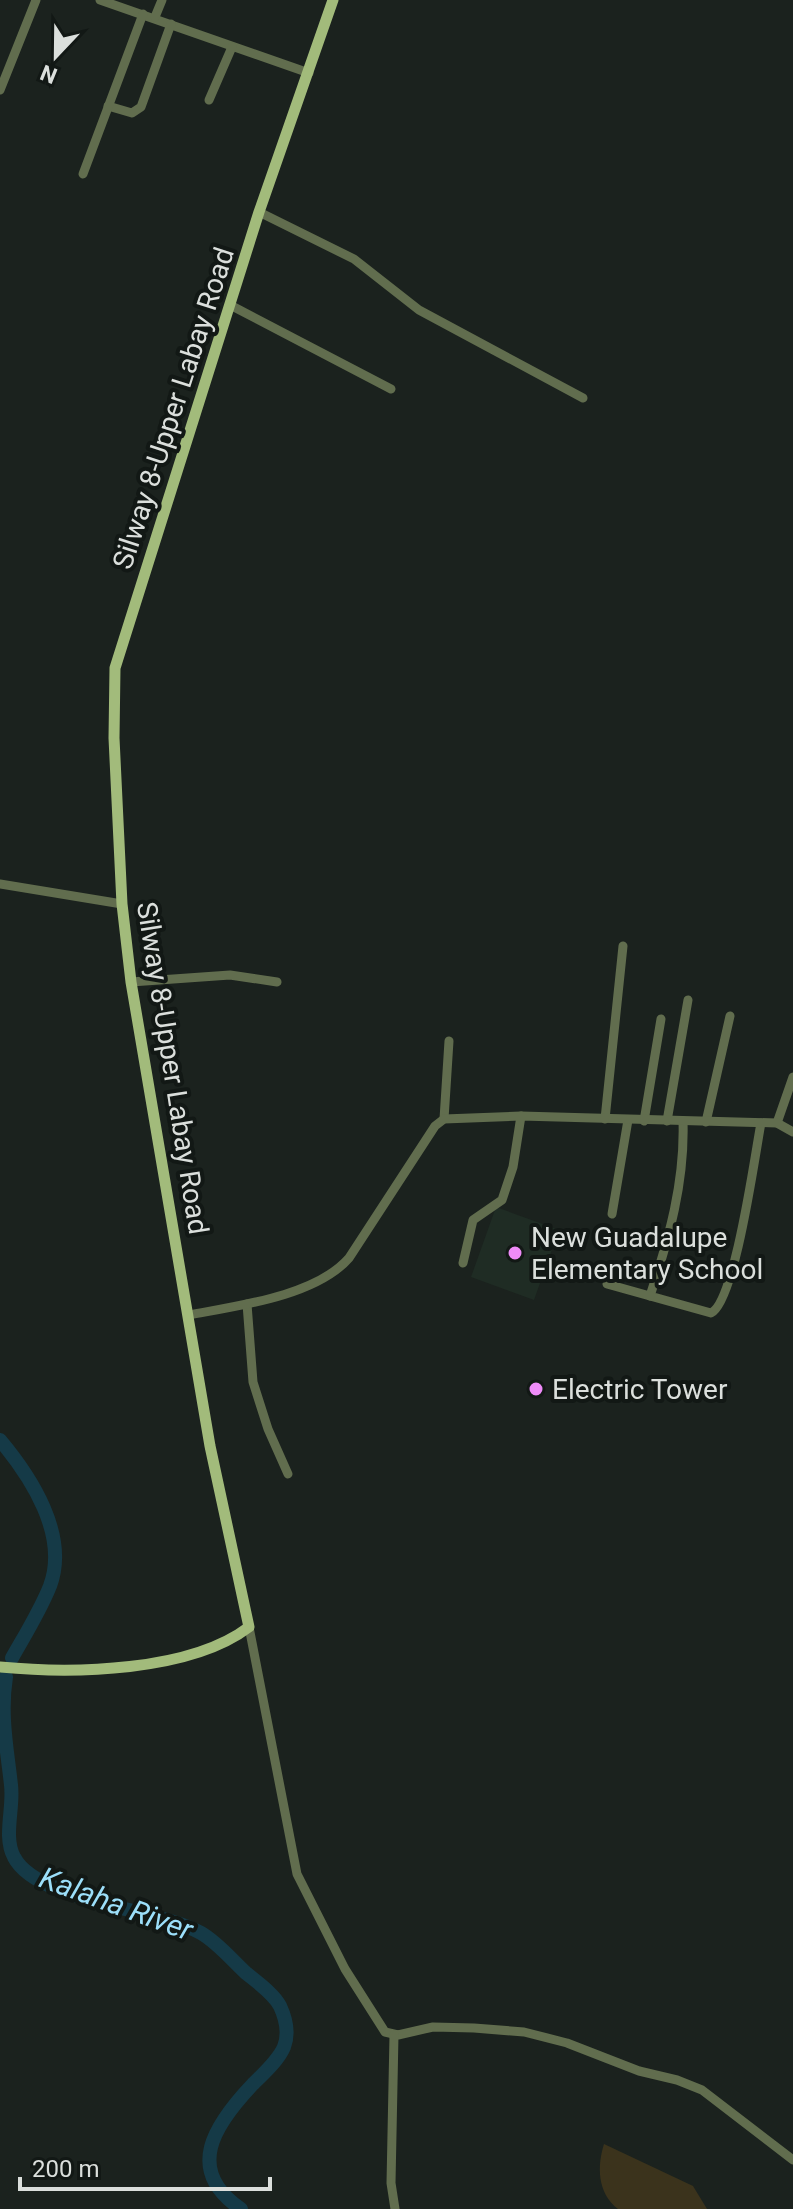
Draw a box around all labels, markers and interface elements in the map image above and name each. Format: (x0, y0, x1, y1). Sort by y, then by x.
north arrow (16, 16, 96, 96)
text: N (37, 60, 61, 89)
street label: Silway 8-Upper Labay Road (106, 243, 241, 573)
street label: Silway 8-Upper Labay Road (130, 899, 215, 1237)
place label: New Guadalupe Elementary School (531, 1221, 763, 1286)
marker: New Guadalupe Elementary School (506, 1244, 524, 1262)
place label: Electric Tower (552, 1373, 728, 1406)
marker: Electric Tower (527, 1380, 545, 1398)
water label: Kalaha River (35, 1860, 199, 1948)
scale bar (20, 2141, 270, 2191)
text: 200 m (32, 2155, 99, 2183)

